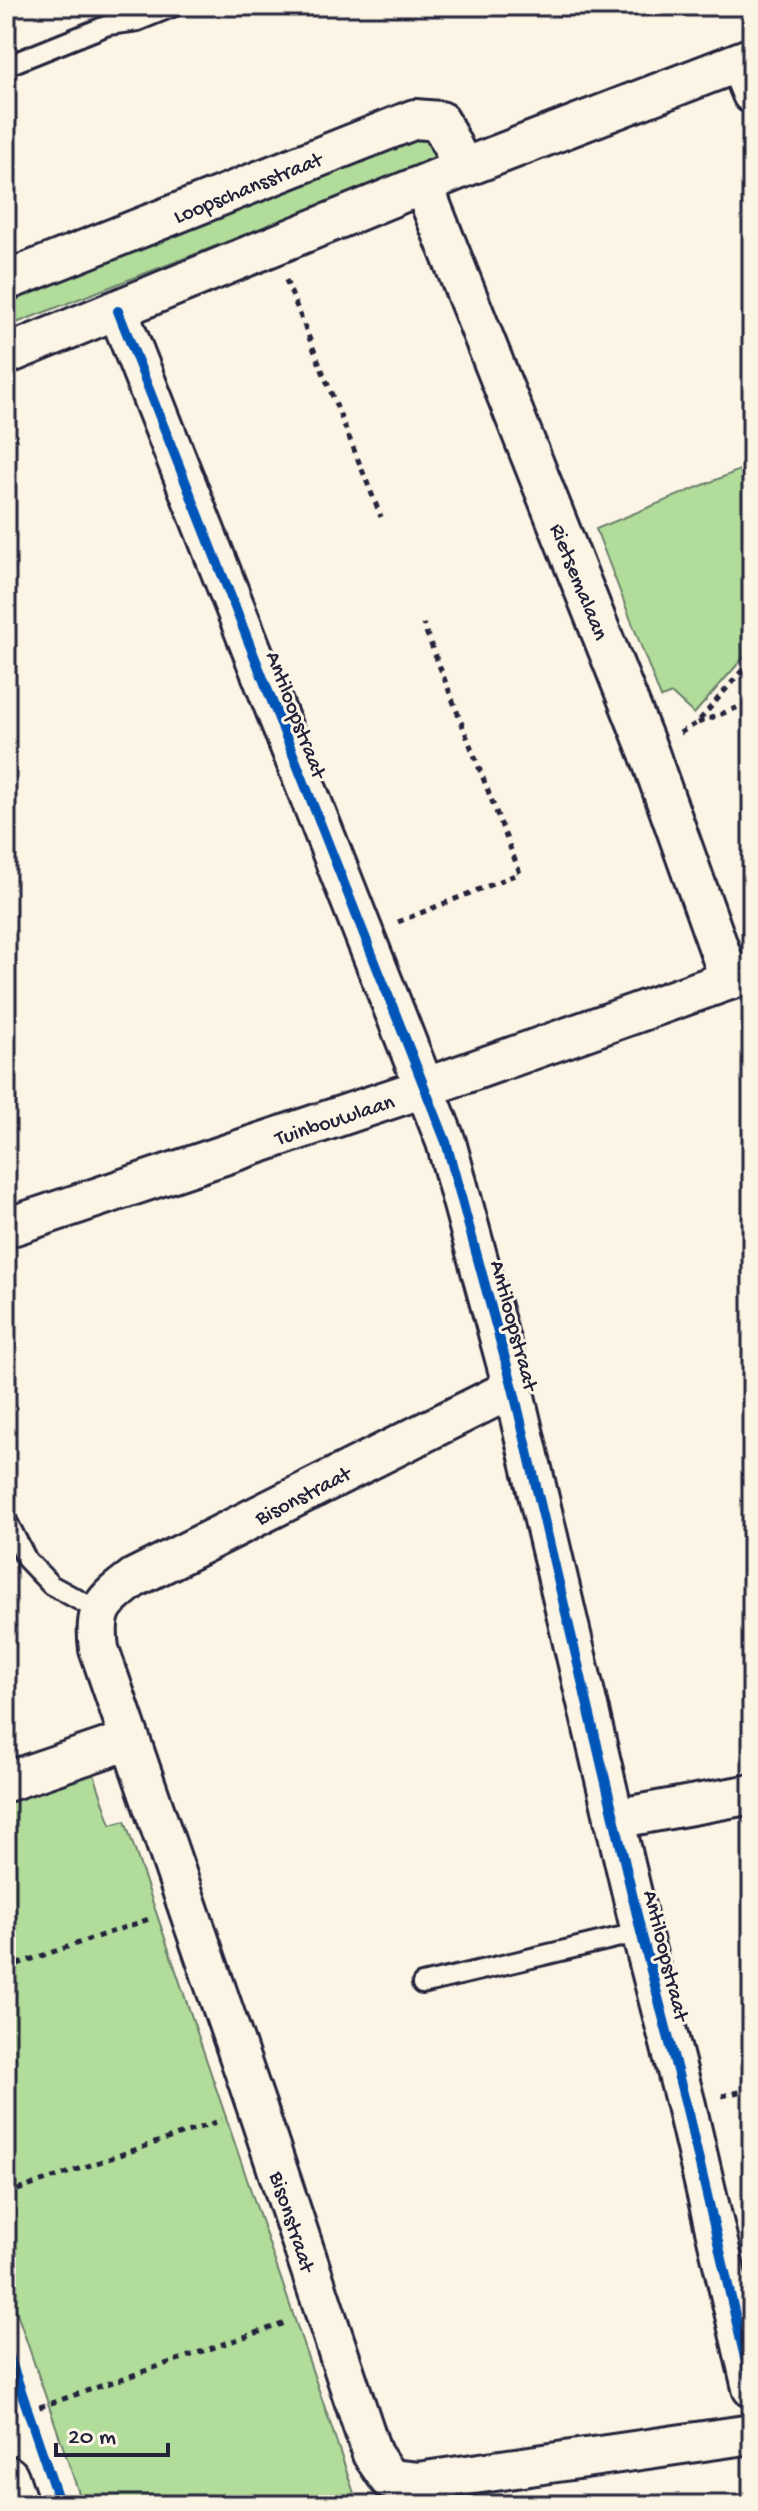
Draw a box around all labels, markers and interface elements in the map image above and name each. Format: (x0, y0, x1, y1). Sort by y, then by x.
street label: Loopschansstraat (170, 147, 329, 231)
street label: Rietsemalaan (542, 520, 613, 645)
street label: Antiloopstraat (258, 648, 331, 785)
street label: Tuinbouwlaan (270, 1090, 399, 1154)
street label: Antiloopstraat (482, 1258, 543, 1396)
street label: Bisonstraat (251, 1461, 358, 1533)
street label: Antiloopstraat (635, 1888, 693, 2026)
street label: Bisonstraat (261, 2168, 319, 2278)
scale bar (56, 2407, 168, 2457)
text: 20 m (68, 2424, 116, 2453)

